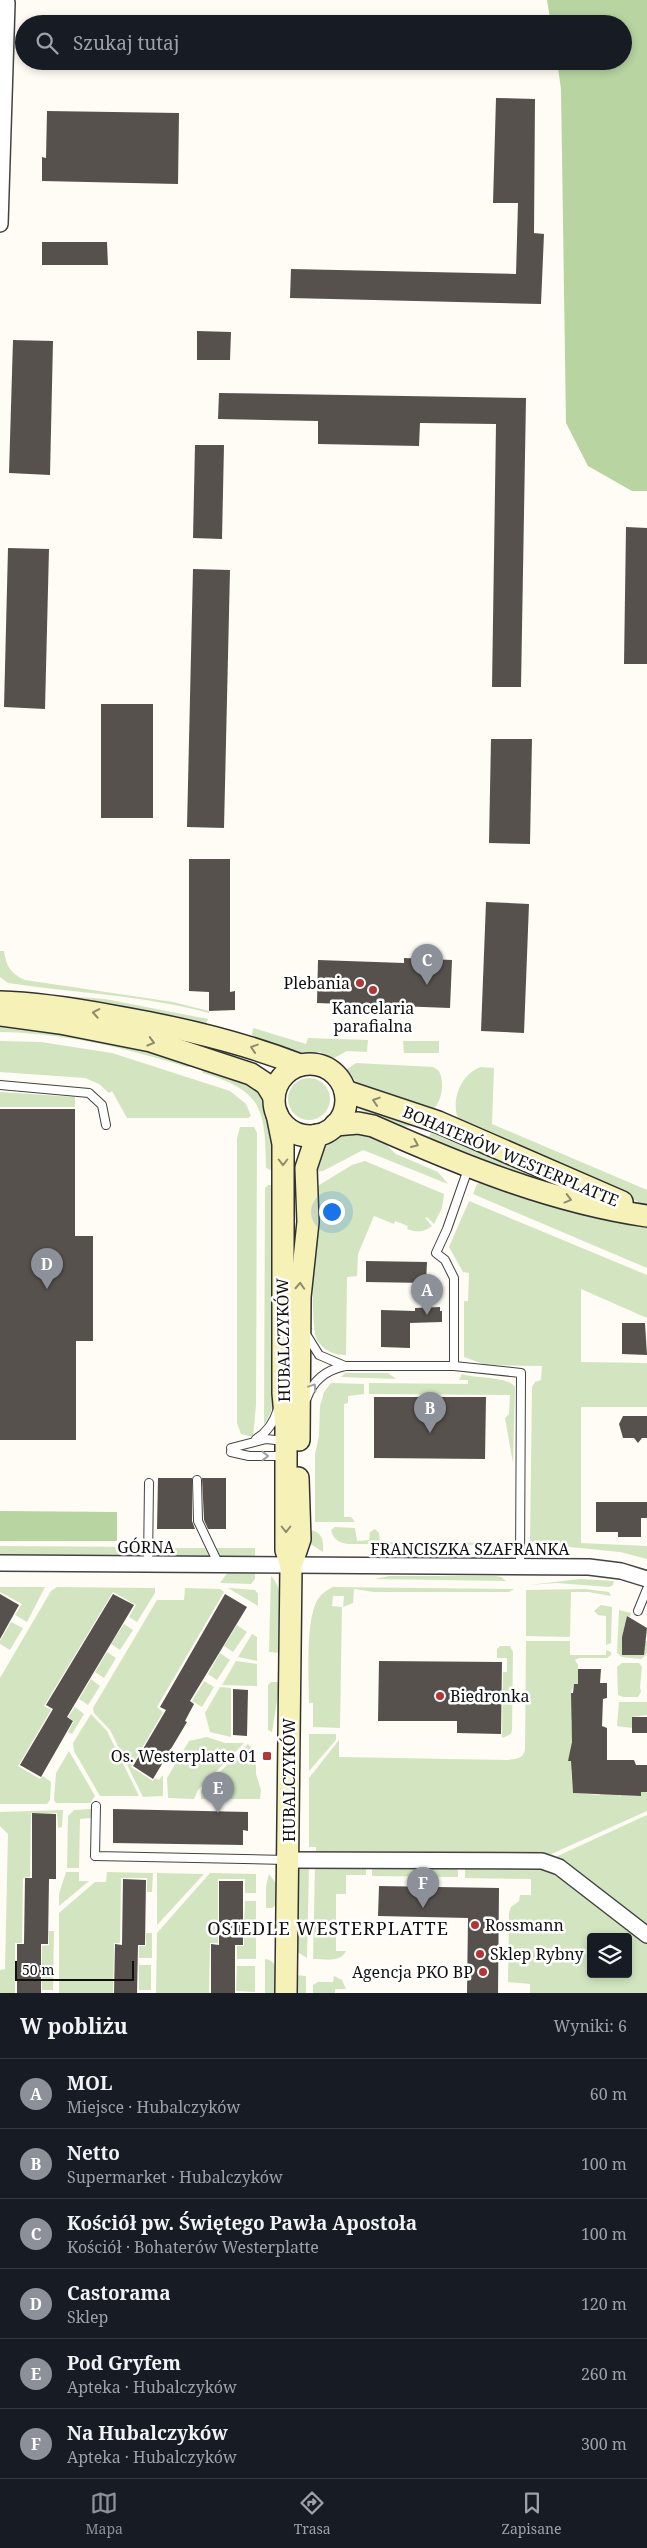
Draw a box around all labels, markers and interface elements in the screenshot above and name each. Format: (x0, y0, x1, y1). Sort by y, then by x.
search box (15, 15, 632, 70)
icon: search (33, 29, 61, 57)
text: Szukaj tutaj (73, 30, 179, 56)
pin: C (411, 944, 443, 985)
place label: Plebania (284, 972, 350, 994)
marker: Plebania (354, 977, 366, 989)
marker: Kancelaria parafialna (367, 984, 379, 996)
place label: Kancelaria parafialna (332, 997, 414, 1037)
one-way arrow (91, 1008, 100, 1018)
one-way arrow (147, 1036, 155, 1046)
one-way arrow (251, 1044, 259, 1054)
one-way arrow (372, 1097, 380, 1107)
street label: BOHATERÓW WESTERPLATTE (400, 1100, 622, 1212)
one-way arrow (410, 1138, 419, 1149)
one-way arrow (278, 1158, 288, 1166)
one-way arrow (563, 1193, 572, 1204)
your location (319, 1199, 345, 1225)
pin: D (31, 1248, 63, 1289)
pin: A (411, 1274, 443, 1315)
street label: HUBALCZYKÓW (271, 1278, 295, 1402)
one-way arrow (295, 1282, 306, 1290)
one-way arrow (307, 1383, 316, 1392)
pin: B (414, 1392, 446, 1433)
one-way arrow (262, 1451, 270, 1461)
one-way arrow (281, 1526, 291, 1533)
street label: GÓRNA (117, 1536, 175, 1558)
street label: FRANCISZKA SZAFRANKA (370, 1538, 570, 1560)
place label: Biedronka (450, 1685, 529, 1707)
marker: Biedronka (434, 1690, 446, 1702)
street label: HUBALCZYKÓW (278, 1718, 300, 1842)
place label: Os. Westerplatte 01 (111, 1745, 257, 1767)
marker: Os. Westerplatte 01 (261, 1750, 273, 1762)
pin: E (202, 1772, 234, 1813)
pin: F (407, 1867, 439, 1908)
place label: Rossmann (485, 1914, 564, 1936)
district label: OSIEDLE WESTERPLATTE (207, 1916, 449, 1940)
marker: Rossmann (469, 1919, 481, 1931)
map controls (587, 1933, 632, 1978)
button: layers (587, 1933, 632, 1978)
place label: Sklep Rybny (490, 1943, 585, 1965)
marker: Sklep Rybny (474, 1948, 486, 1960)
scale bar (15, 1958, 134, 1981)
text: 50 m (22, 1960, 55, 1979)
place label: Agencja PKO BP (352, 1961, 473, 1983)
marker: Agencja PKO BP (477, 1966, 489, 1978)
text: W pobliżu (20, 2012, 128, 2040)
text: Wyniki: 6 (554, 2015, 627, 2037)
text: MOL (67, 2070, 112, 2096)
text: A (30, 2083, 42, 2105)
text: 60 m (590, 2083, 627, 2105)
text: Miejsce · Hubalczyków (67, 2096, 240, 2118)
text: Netto (67, 2140, 120, 2166)
text: B (31, 2153, 41, 2175)
text: 100 m (581, 2153, 627, 2175)
text: Supermarket · Hubalczyków (67, 2166, 283, 2188)
text: Kościół pw. Świętego Pawła Apostoła (67, 2210, 417, 2236)
text: C (31, 2223, 41, 2245)
text: 100 m (581, 2223, 627, 2245)
text: Kościół · Bohaterów Westerplatte (67, 2236, 319, 2258)
text: Castorama (67, 2280, 171, 2306)
text: D (30, 2293, 42, 2315)
text: 120 m (581, 2293, 627, 2315)
text: Sklep (67, 2306, 108, 2328)
text: Pod Gryfem (67, 2350, 181, 2376)
text: E (31, 2363, 41, 2385)
text: 260 m (581, 2363, 627, 2385)
text: Apteka · Hubalczyków (67, 2376, 237, 2398)
text: Na Hubalczyków (67, 2420, 228, 2446)
text: F (31, 2433, 41, 2455)
text: 300 m (581, 2433, 627, 2455)
text: Apteka · Hubalczyków (67, 2446, 237, 2468)
tab: Mapa (85, 2489, 123, 2538)
tab: Trasa (294, 2489, 331, 2538)
tab: Zapisane (502, 2489, 562, 2538)

